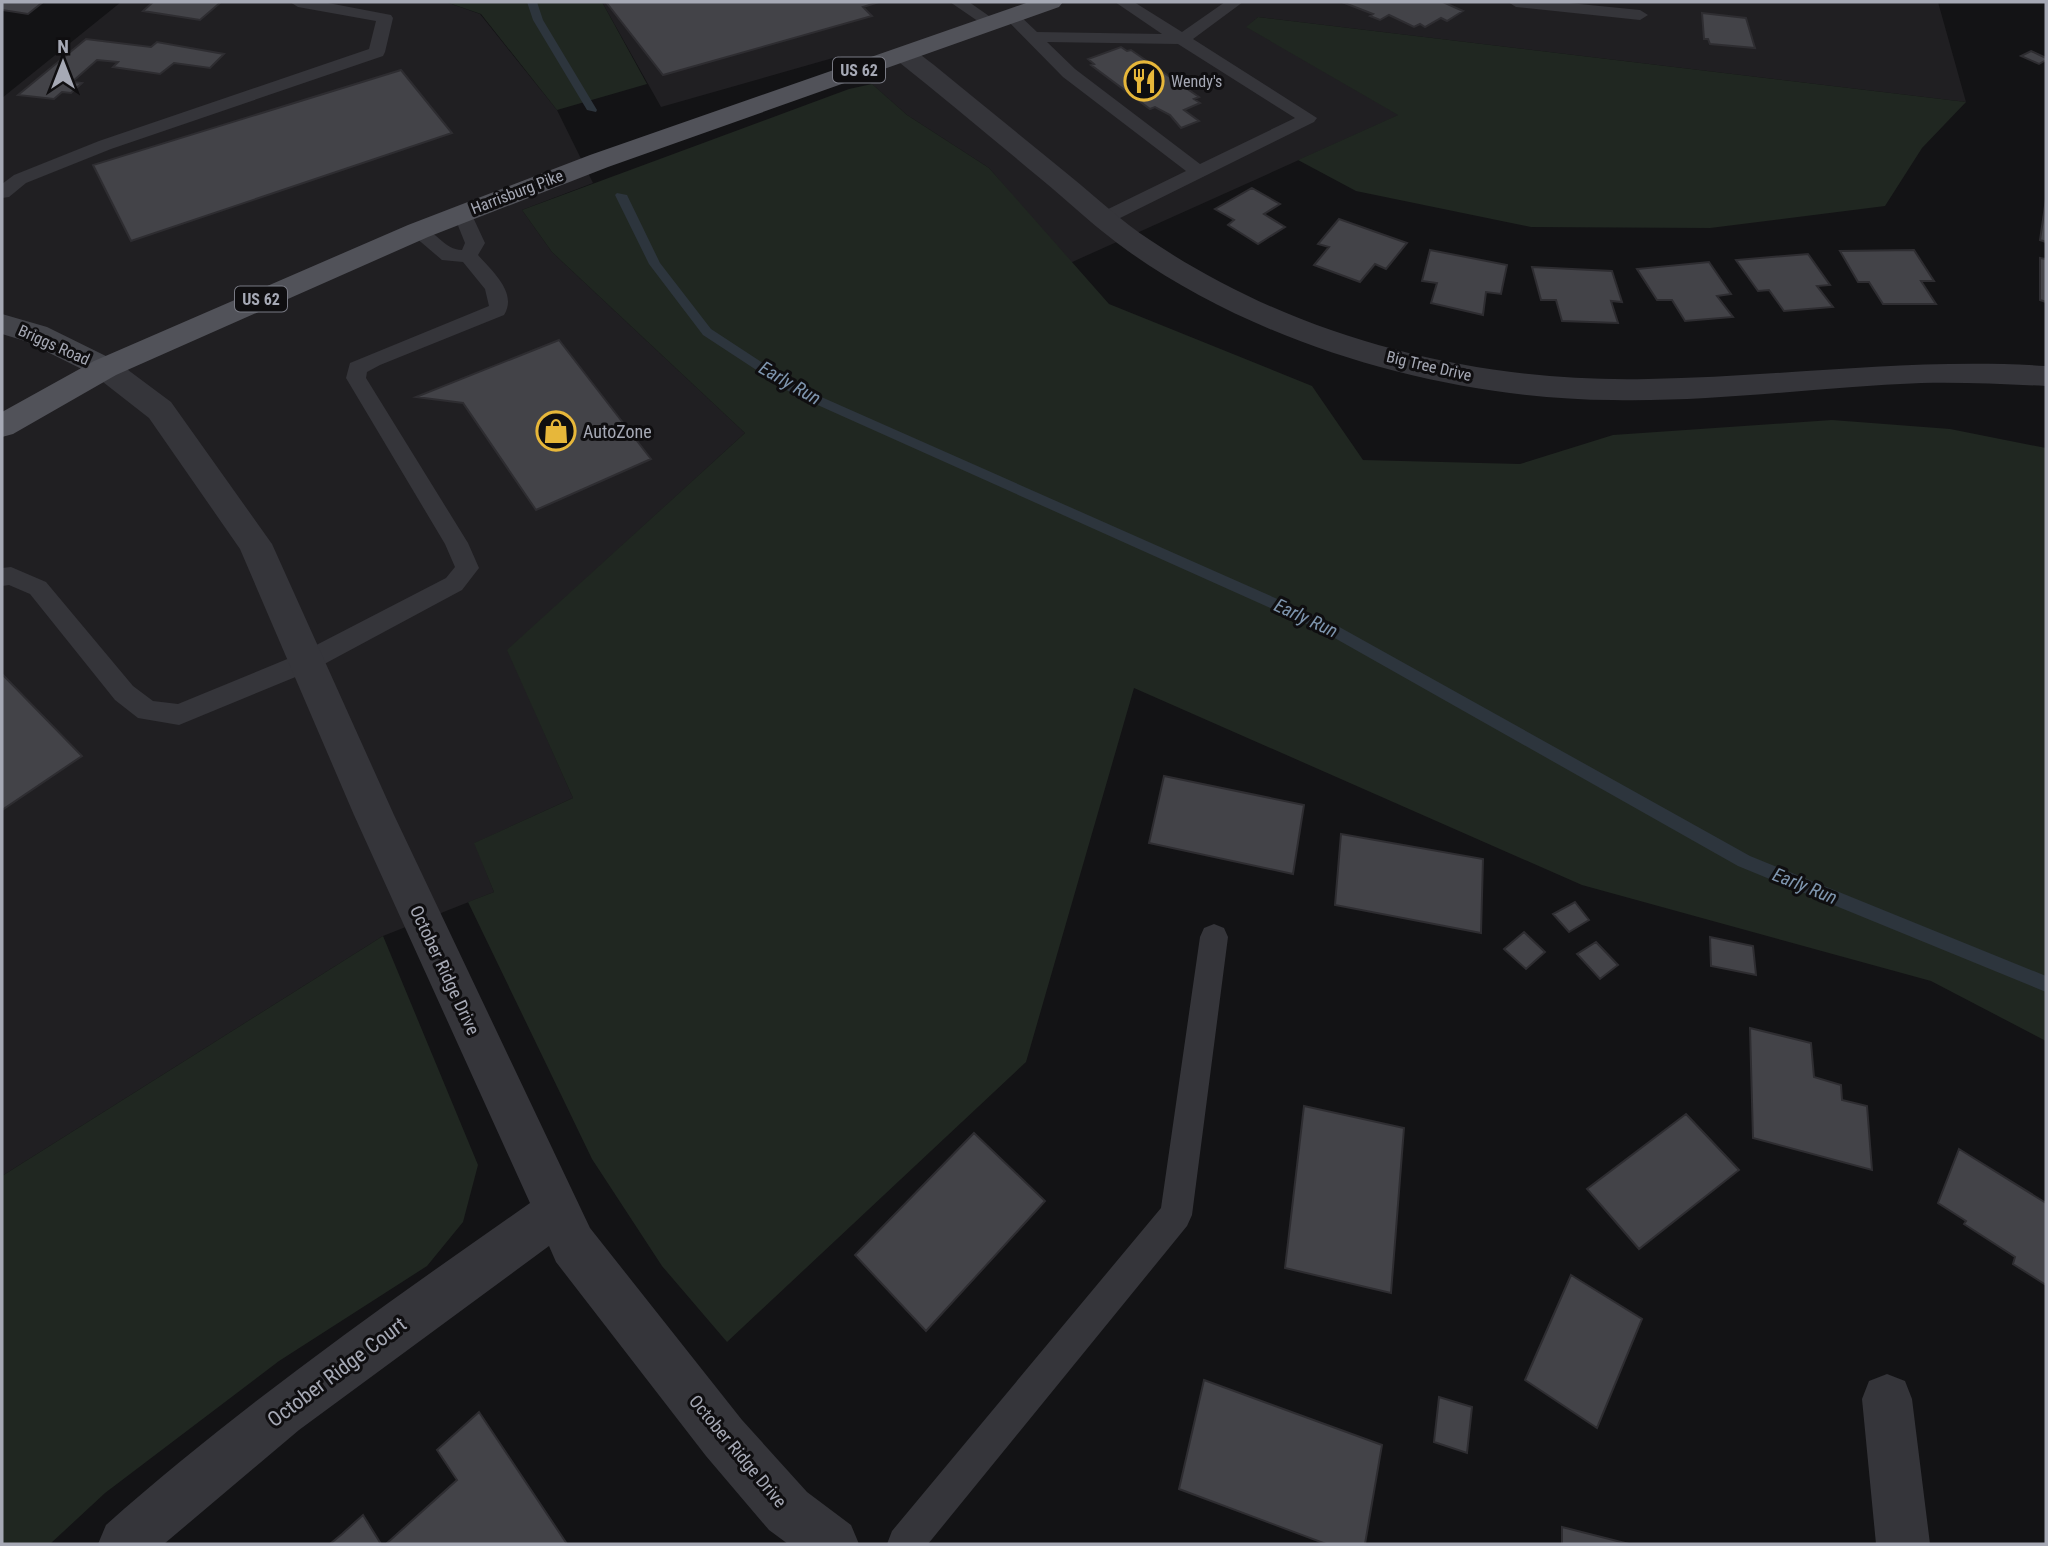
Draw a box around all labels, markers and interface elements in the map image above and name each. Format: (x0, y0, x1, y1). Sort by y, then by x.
north arrow (28, 28, 98, 98)
text: N (57, 35, 69, 58)
road number: US 62 (833, 58, 885, 82)
restaurant icon: Wendy's (1123, 60, 1165, 102)
place label: Wendy's (1171, 72, 1222, 91)
street label: Harrisburg Pike (468, 166, 566, 218)
road number: US 62 (235, 286, 287, 312)
street label: Briggs Road (15, 321, 93, 369)
street label: Big Tree Drive (1385, 347, 1473, 385)
water label: Early Run (755, 356, 825, 410)
shop icon: AutoZone (535, 410, 577, 452)
place label: AutoZone (583, 421, 652, 442)
water label: Early Run (1271, 593, 1341, 643)
water label: Early Run (1769, 863, 1841, 909)
street label: October Ridge Drive (406, 902, 484, 1038)
street label: October Ridge Court (263, 1312, 411, 1432)
street label: October Ridge Drive (685, 1391, 791, 1511)

